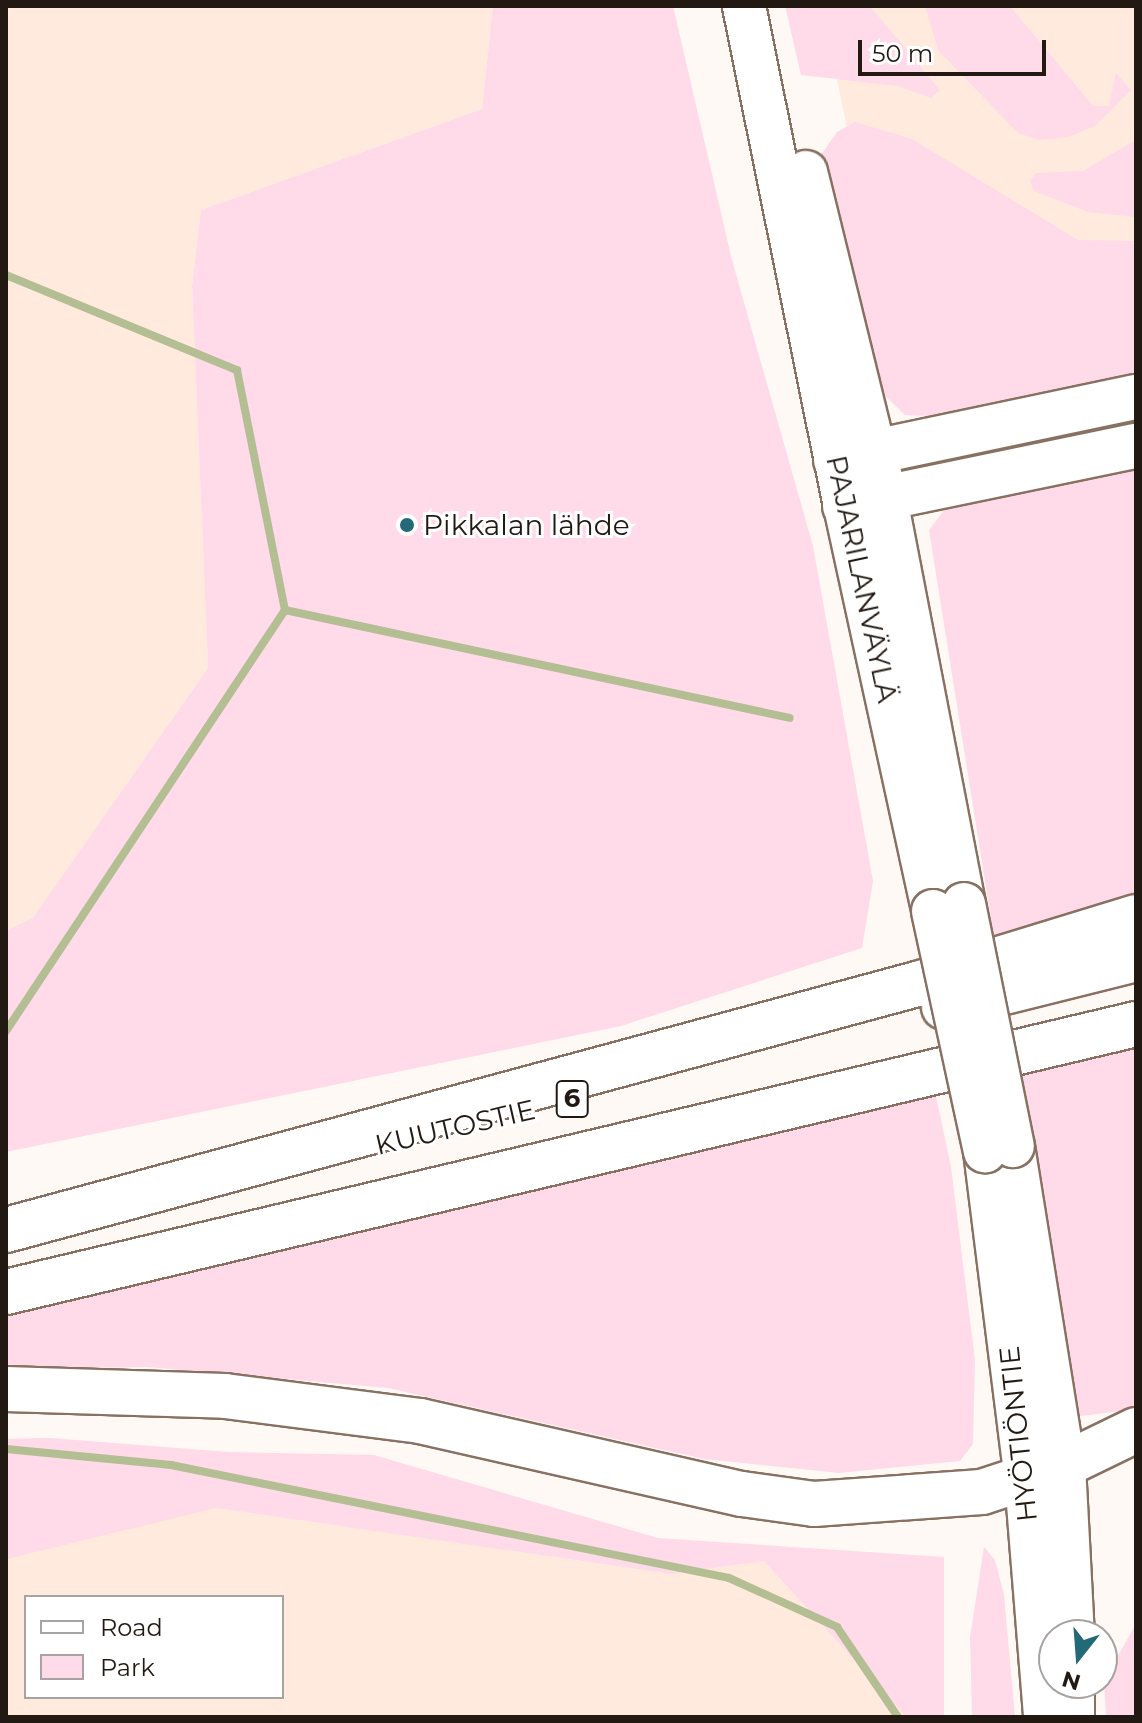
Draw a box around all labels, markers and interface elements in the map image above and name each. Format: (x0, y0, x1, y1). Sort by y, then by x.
scale bar (862, 24, 1050, 74)
text: 50 m (872, 39, 933, 68)
street label: PAJARILANVÄYLÄ (819, 452, 905, 706)
place label: Pikkalan lähde (423, 508, 630, 542)
marker: Pikkalan lähde (398, 516, 416, 534)
road number: 6 (554, 1077, 590, 1121)
street label: KUUTOSTIE (372, 1092, 538, 1162)
street label: HYÖTIÖNTIE (992, 1344, 1044, 1524)
legend (24, 1595, 284, 1699)
text: Road (100, 1613, 163, 1642)
north arrow (1038, 1619, 1118, 1699)
text: Park (100, 1653, 155, 1682)
text: N (1059, 1665, 1084, 1696)

